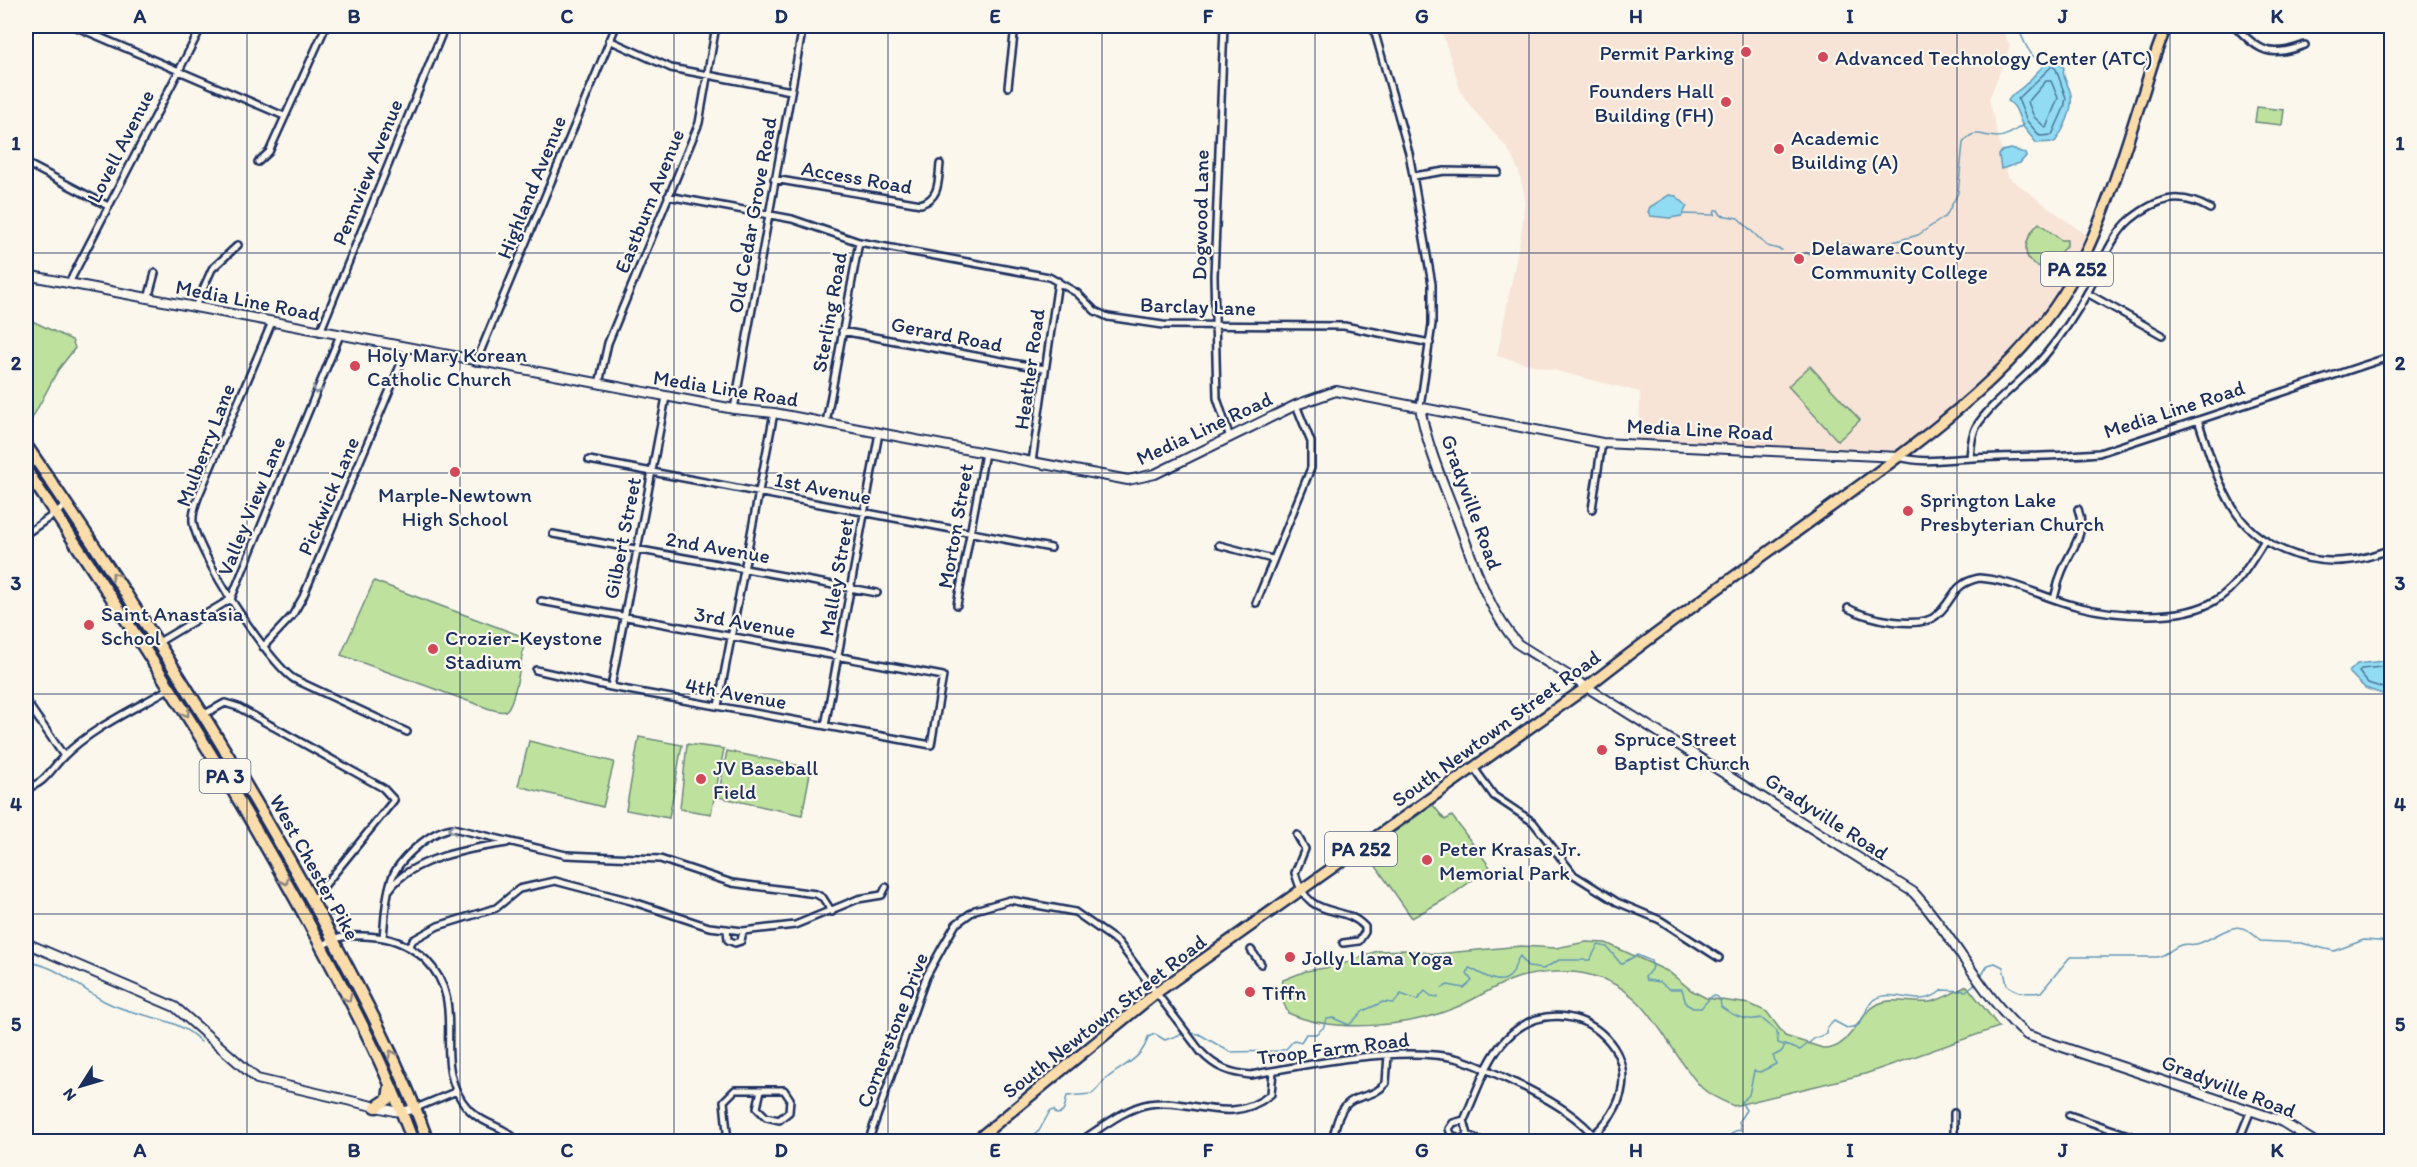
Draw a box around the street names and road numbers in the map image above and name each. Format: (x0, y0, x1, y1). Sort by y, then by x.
street label: Lovell Avenue (81, 85, 159, 207)
street label: Pennview Avenue (326, 95, 408, 249)
street label: Highland Avenue (491, 112, 571, 262)
street label: Old Cedar Grove Road (722, 114, 782, 315)
street label: Eastburn Avenue (609, 125, 689, 277)
street label: Dogwood Lane (1186, 149, 1214, 281)
street label: Access Road (800, 155, 914, 199)
street label: Sterling Road (806, 249, 852, 374)
road number: PA 252 (2041, 252, 2113, 286)
street label: Media Line Road (173, 274, 323, 326)
street label: Barclay Lane (1140, 291, 1256, 321)
street label: Heather Road (1008, 306, 1050, 431)
street label: Gerard Road (889, 311, 1005, 357)
street label: Media Line Road (651, 364, 801, 412)
street label: Media Line Road (2100, 374, 2248, 444)
street label: Mulberry Lane (170, 380, 240, 510)
street label: Media Line Road (1132, 385, 1276, 470)
street label: Media Line Road (1626, 413, 1775, 445)
street label: Gradyville Road (1436, 431, 1508, 573)
street label: Valley View Lane (212, 433, 290, 579)
street label: Pickwick Lane (292, 433, 364, 559)
street label: Morton Street (932, 461, 978, 590)
street label: 1st Avenue (772, 466, 874, 510)
street label: Gilbert Street (598, 475, 646, 601)
street label: Malley Street (813, 516, 859, 638)
street label: 2nd Avenue (664, 526, 772, 568)
street label: 3rd Avenue (692, 601, 798, 643)
street label: South Newtown Street Road (1387, 644, 1605, 812)
street label: 4th Avenue (683, 672, 789, 714)
road number: PA 3 (200, 759, 250, 793)
street label: Gradyville Road (1761, 767, 1894, 865)
street label: West Chester Pike (265, 790, 365, 944)
road number: PA 252 (1325, 832, 1397, 866)
street label: South Newtown Street Road (997, 928, 1211, 1103)
street label: Cornerstone Drive (851, 949, 933, 1111)
street label: Troop Farm Road (1256, 1026, 1410, 1070)
street label: Gradyville Road (2158, 1049, 2300, 1123)

